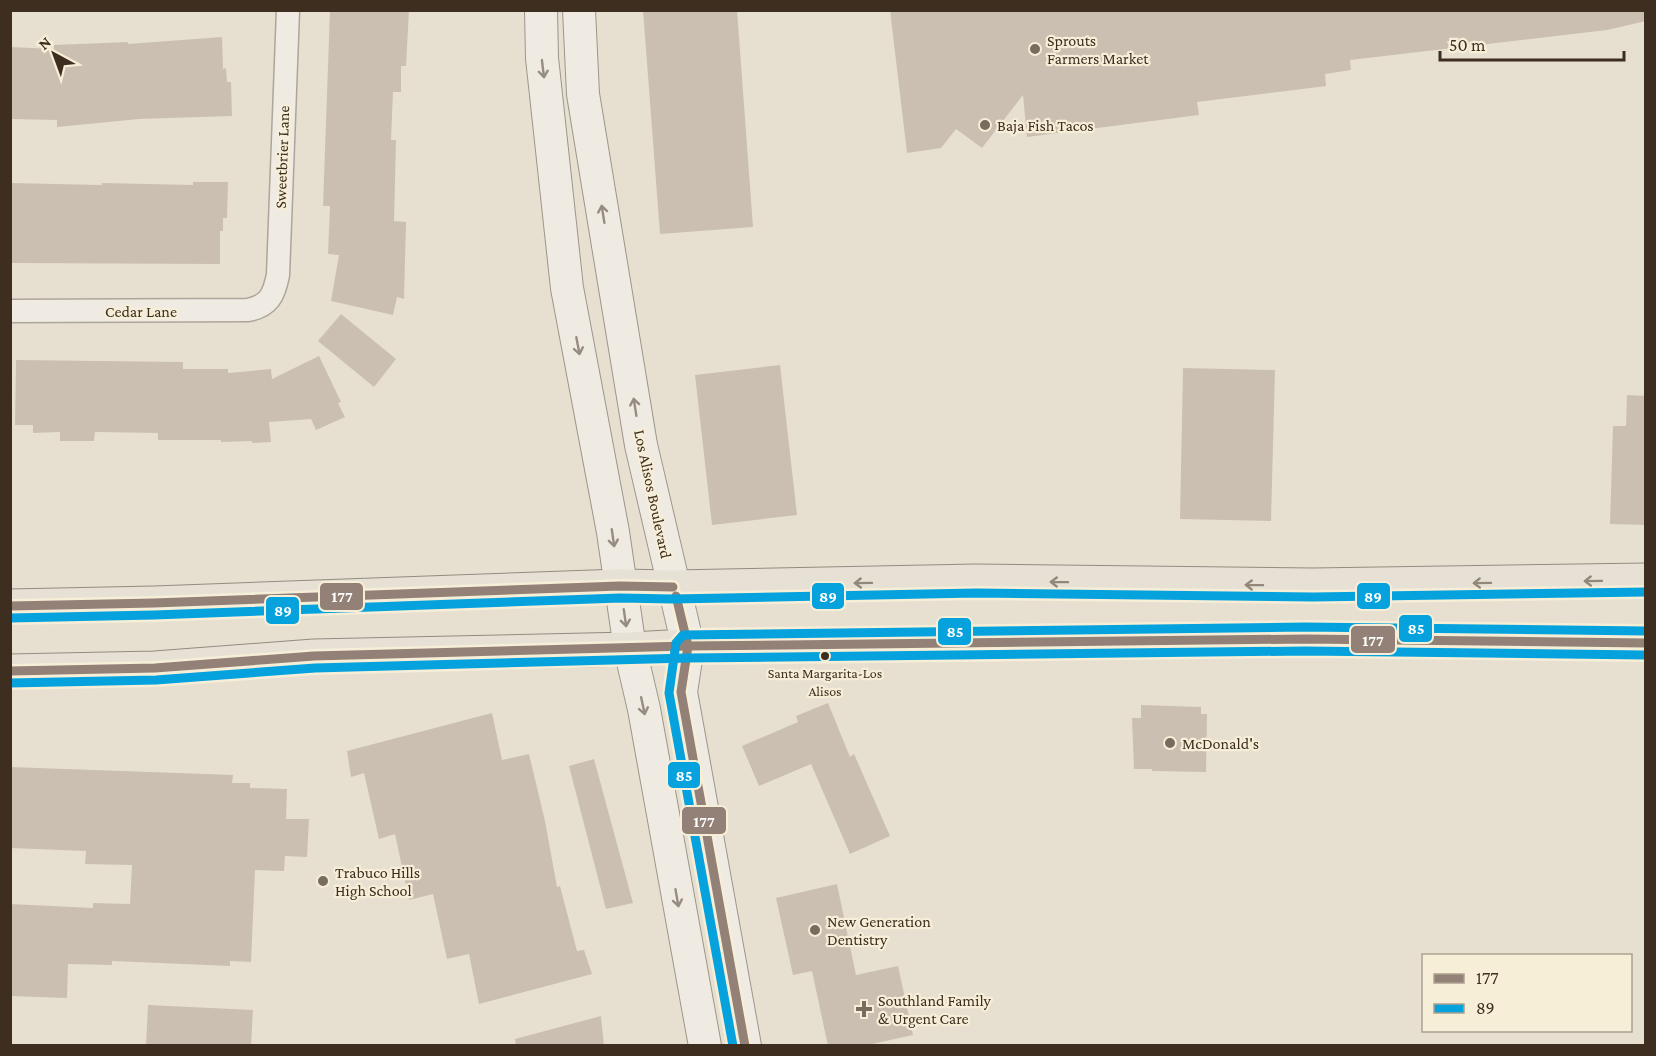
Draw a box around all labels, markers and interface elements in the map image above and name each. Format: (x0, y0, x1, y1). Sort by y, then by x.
north arrow (24, 24, 84, 84)
scale bar (1440, 24, 1624, 62)
place label: Sprouts Farmers Market (1047, 32, 1149, 67)
text: N (35, 33, 54, 53)
text: 50 m (1449, 35, 1486, 55)
marker: Sprouts Farmers Market (1028, 42, 1042, 56)
one-way arrow (538, 58, 549, 78)
street label: Sweetbrier Lane (272, 105, 292, 209)
place label: Baja Fish Tacos (997, 117, 1094, 135)
marker: Baja Fish Tacos (978, 118, 992, 132)
one-way arrow (597, 205, 608, 225)
street label: Cedar Lane (105, 303, 177, 320)
one-way arrow (573, 336, 584, 355)
one-way arrow (629, 397, 640, 417)
street label: Los Alisos Boulevard (631, 428, 675, 560)
one-way arrow (608, 527, 619, 547)
one-way arrow (1584, 575, 1604, 586)
one-way arrow (1050, 576, 1070, 588)
one-way arrow (854, 577, 874, 589)
one-way arrow (1473, 577, 1493, 588)
one-way arrow (1245, 579, 1265, 591)
line badge: 177 (319, 582, 364, 611)
line badge: 89 (811, 582, 845, 610)
line badge: 89 (1356, 582, 1391, 610)
text: 177 (331, 588, 353, 605)
text: 89 (819, 588, 837, 605)
text: 89 (1364, 588, 1382, 605)
line badge: 89 (265, 596, 300, 625)
text: 89 (274, 602, 292, 619)
one-way arrow (620, 607, 631, 627)
line badge: 85 (1398, 614, 1433, 643)
line badge: 85 (937, 617, 972, 646)
text: 85 (1407, 620, 1425, 637)
text: 85 (946, 623, 964, 640)
line badge: 177 (1350, 625, 1396, 654)
text: 177 (1362, 632, 1384, 649)
marker: Santa Margarita-Los Alisos (819, 650, 831, 662)
place label: Santa Margarita-Los Alisos (768, 665, 882, 699)
one-way arrow (638, 696, 649, 716)
place label: McDonald's (1182, 735, 1259, 752)
marker: McDonald's (1163, 736, 1177, 750)
line badge: 85 (667, 761, 701, 789)
text: 85 (675, 767, 693, 784)
line badge: 177 (681, 806, 727, 835)
text: 177 (693, 813, 715, 830)
place label: Trabuco Hills High School (335, 864, 420, 900)
marker: Trabuco Hills High School (316, 874, 330, 888)
one-way arrow (672, 888, 683, 908)
place label: New Generation Dentistry (827, 913, 931, 949)
marker: New Generation Dentistry (808, 923, 822, 937)
legend (1422, 954, 1632, 1032)
text: 177 (1476, 968, 1499, 988)
place label: Southland Family & Urgent Care (878, 992, 992, 1028)
text: 89 (1476, 998, 1495, 1018)
marker: Southland Family & Urgent Care (855, 1000, 873, 1018)

